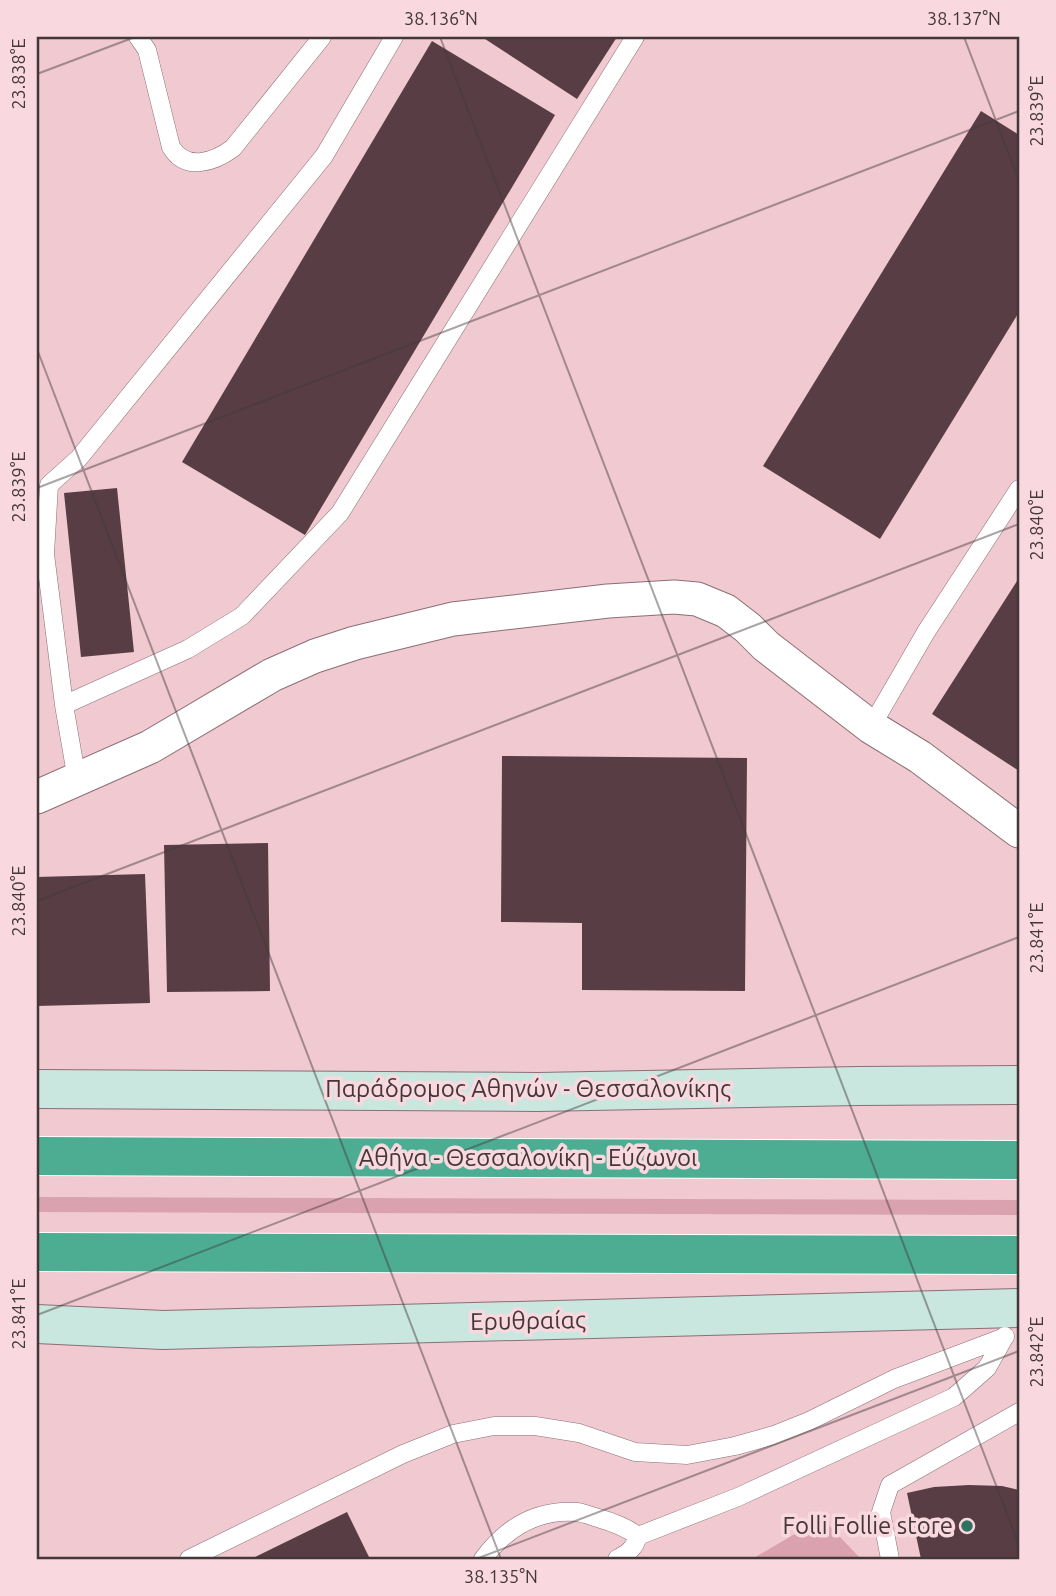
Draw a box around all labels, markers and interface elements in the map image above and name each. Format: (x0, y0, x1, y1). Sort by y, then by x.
text: 38.136°N (404, 8, 478, 28)
text: 38.137°N (927, 8, 1001, 28)
text: 23.838°E (8, 38, 28, 110)
text: 23.839°E (1026, 75, 1046, 147)
text: 23.839°E (8, 451, 28, 523)
text: 23.840°E (1026, 489, 1046, 561)
text: 23.840°E (8, 865, 28, 937)
text: 23.841°E (1026, 902, 1046, 974)
street label: Παράδρομος Αθηνών - Θεσσαλονίκης (325, 1075, 731, 1102)
street label: Αθήνα - Θεσσαλονίκη - Εύζωνοι (359, 1144, 697, 1171)
text: 23.841°E (8, 1278, 28, 1350)
street label: Ερυθραίας (470, 1306, 586, 1335)
text: 23.842°E (1026, 1316, 1046, 1388)
place label: Folli Follie store (783, 1512, 953, 1539)
marker: Folli Follie store (959, 1518, 975, 1534)
text: 38.135°N (464, 1566, 538, 1586)

